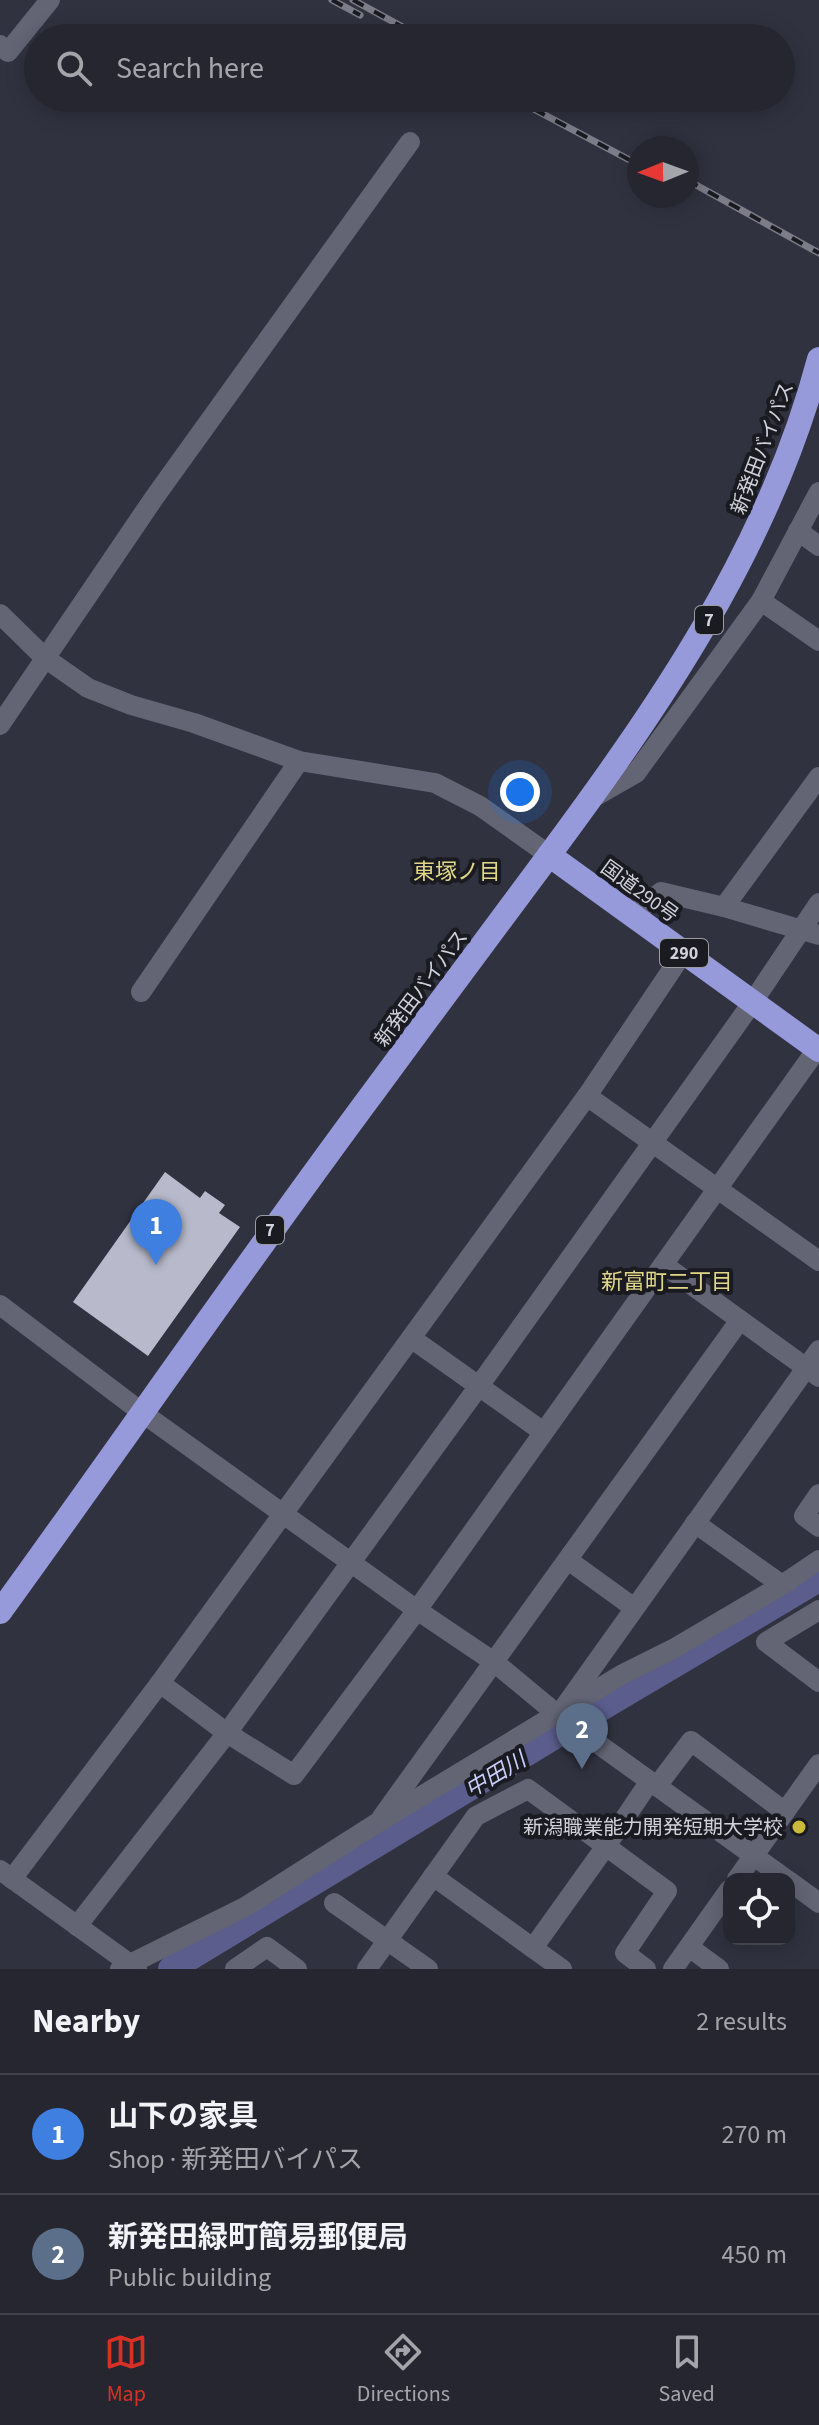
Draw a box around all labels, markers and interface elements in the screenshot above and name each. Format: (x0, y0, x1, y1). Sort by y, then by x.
search box (24, 24, 795, 112)
icon: search (52, 46, 96, 90)
text: Search here (116, 47, 264, 90)
north arrow (627, 136, 699, 208)
street label: 新発田バイパス (725, 378, 801, 519)
road number: 7 (695, 606, 723, 634)
your location (500, 772, 540, 812)
street label: 国道290号 (595, 854, 684, 930)
district label: 東塚ノ目 (413, 856, 501, 888)
street label: 新発田バイパス (369, 924, 475, 1053)
road number: 290 (660, 939, 708, 967)
pin: 1 (130, 1199, 182, 1265)
road number: 7 (256, 1216, 284, 1244)
district label: 新富町二丁目 (601, 1266, 733, 1298)
pin: 2 (556, 1703, 608, 1769)
water label: 中田川 (459, 1743, 534, 1806)
place label: 新潟職業能力開発短期大学校 (523, 1814, 783, 1842)
marker: 新潟職業能力開発短期大学校 (790, 1818, 808, 1836)
map controls (723, 1873, 795, 1945)
button: locate (723, 1873, 795, 1945)
text: Nearby (32, 1997, 140, 2046)
text: 2 results (696, 2003, 787, 2040)
text: 山下の家具 (108, 2095, 258, 2138)
text: 1 (51, 2116, 65, 2153)
text: 270 m (721, 2116, 787, 2153)
text: Shop · 新発田バイパス (108, 2141, 363, 2178)
text: 新発田緑町簡易郵便局 (108, 2216, 408, 2259)
text: 2 (51, 2236, 65, 2273)
text: 450 m (721, 2236, 787, 2273)
text: Public building (108, 2259, 271, 2296)
tab: Map (104, 2330, 148, 2410)
tab: Directions (357, 2330, 450, 2410)
tab: Saved (659, 2330, 715, 2410)

